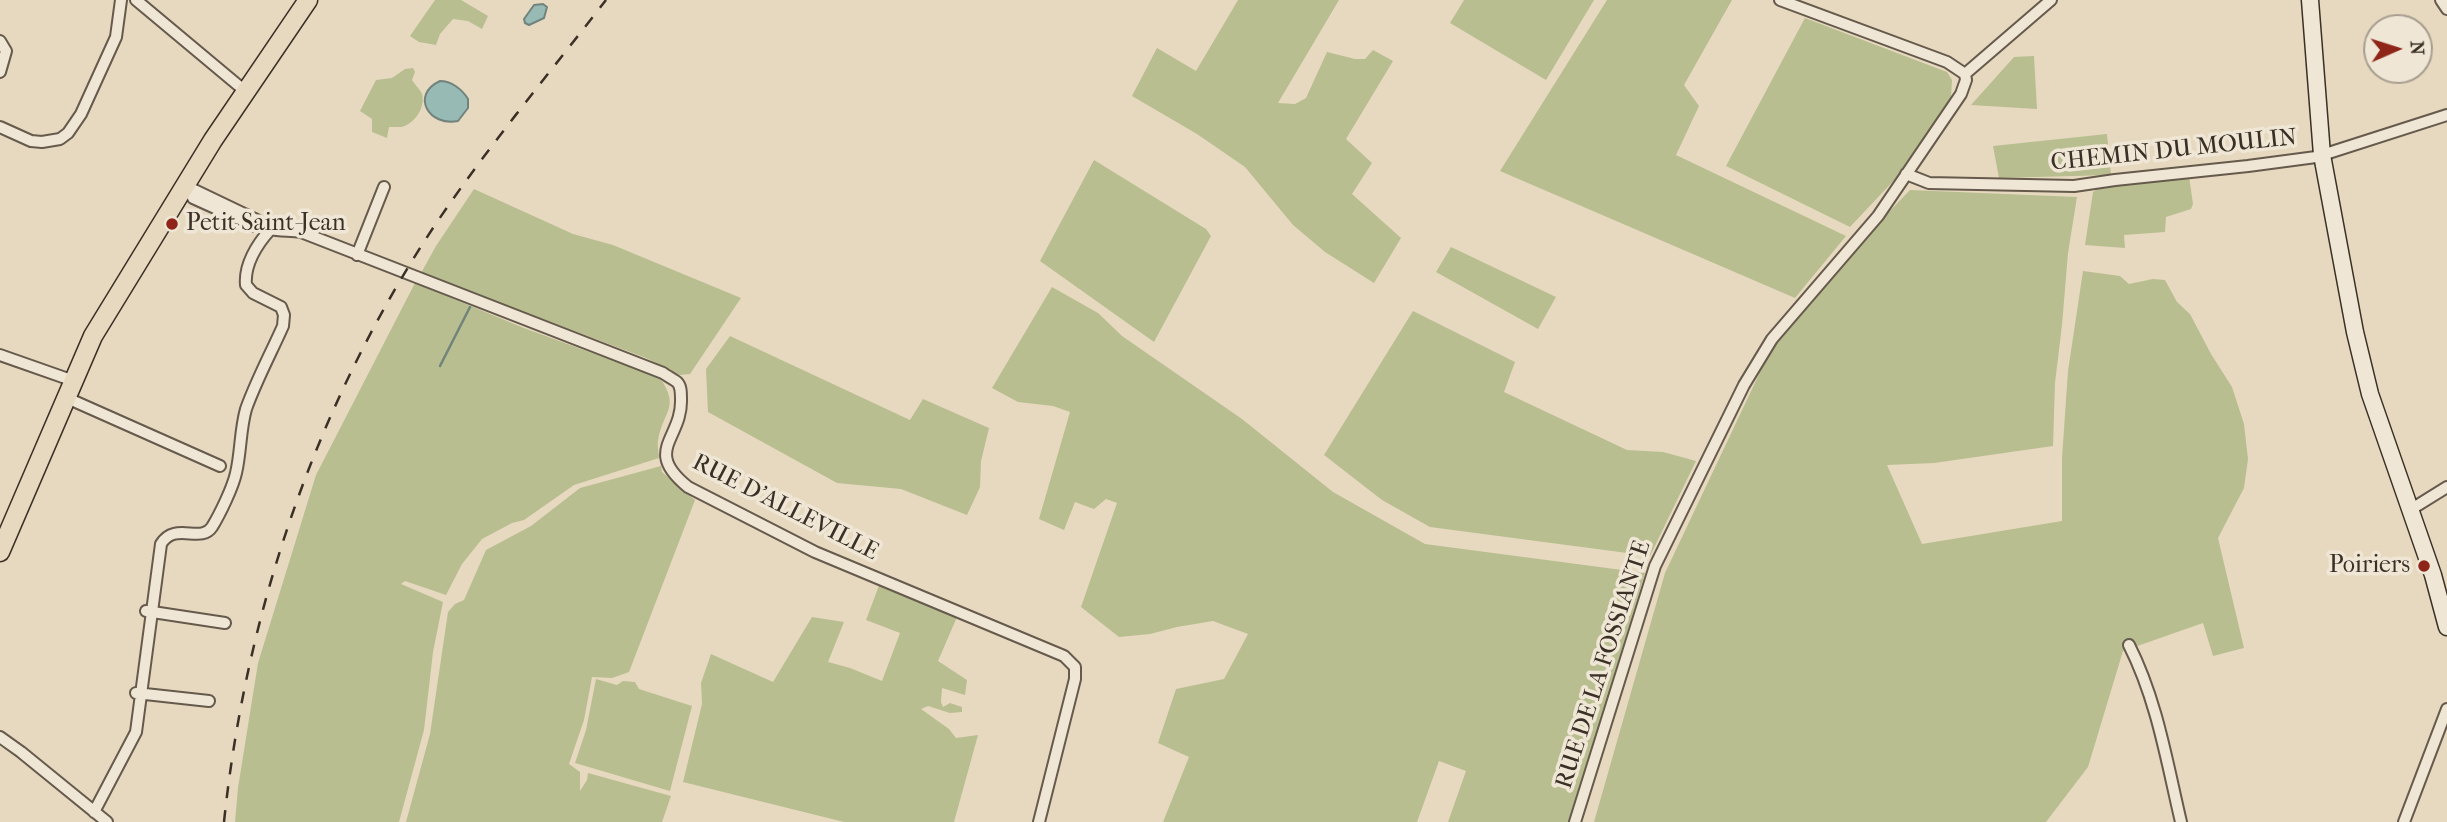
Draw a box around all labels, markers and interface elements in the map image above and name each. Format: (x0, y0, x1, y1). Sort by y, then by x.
north arrow (2363, 14, 2433, 84)
text: N (2406, 40, 2428, 56)
street label: CHEMIN DU MOULIN (2049, 124, 2299, 178)
place label: Petit Saint-Jean (186, 210, 346, 238)
marker: Petit Saint-Jean (164, 216, 180, 232)
street label: RUE D'ALLEVILLE (687, 449, 883, 567)
street label: RUE DE LA FOSSIANTE (1550, 537, 1658, 793)
place label: Poiriers (2329, 552, 2410, 580)
marker: Poiriers (2416, 558, 2432, 574)

